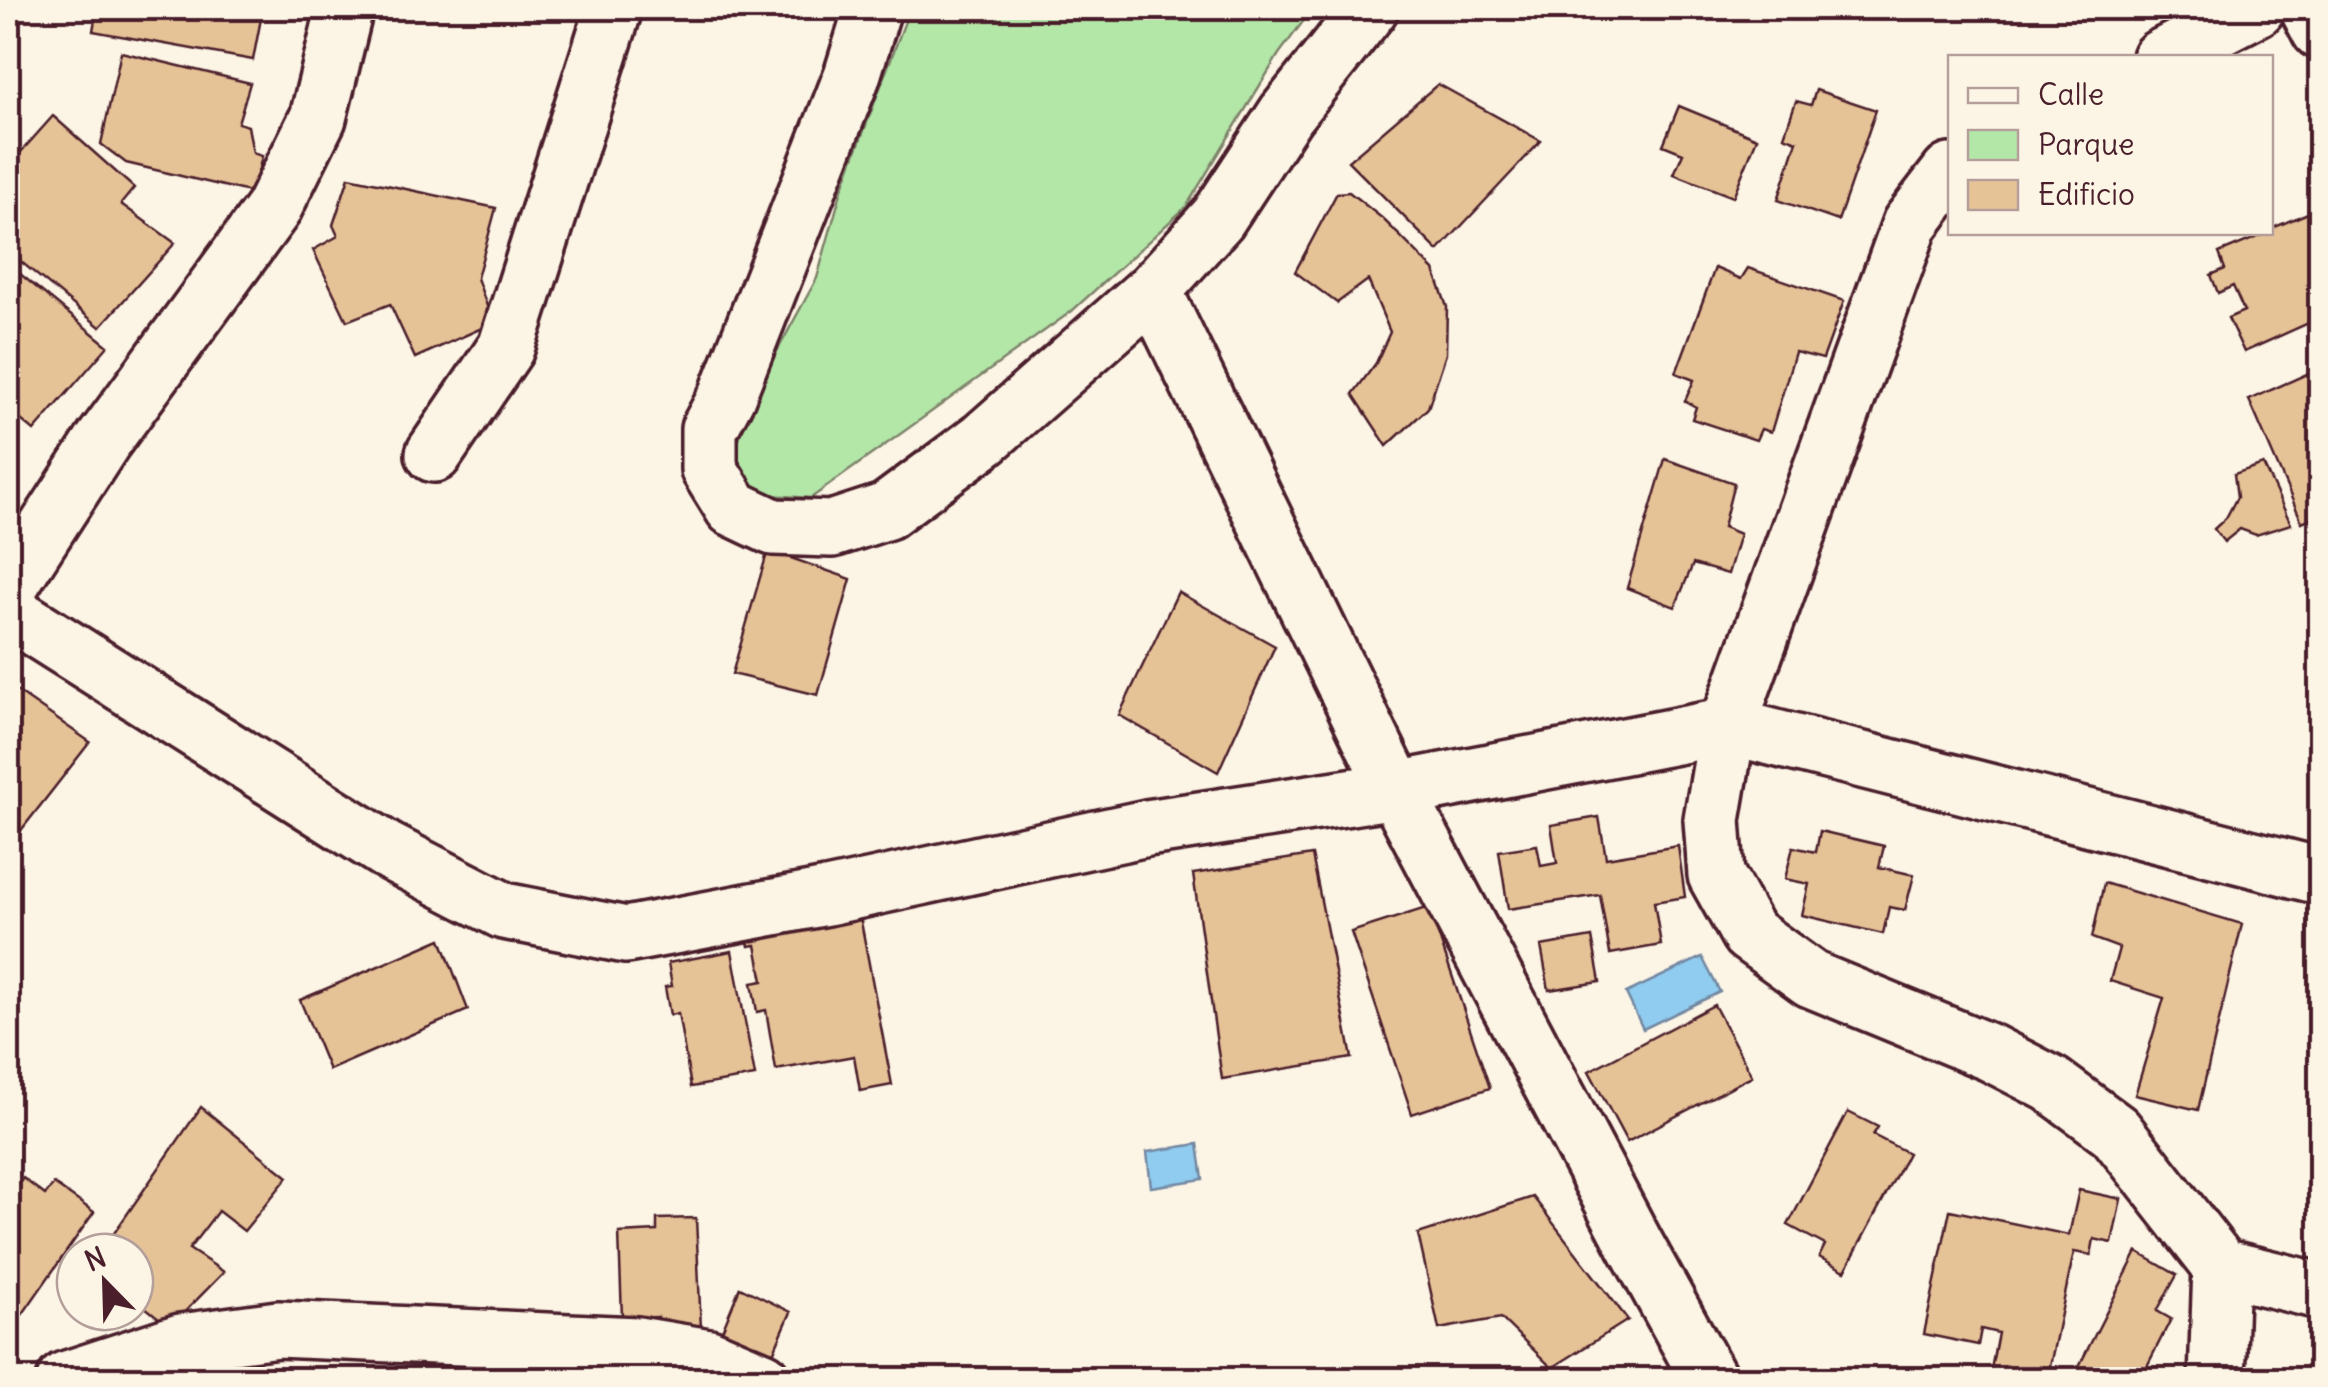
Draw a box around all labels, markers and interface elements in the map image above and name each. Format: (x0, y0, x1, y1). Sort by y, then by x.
legend (1948, 55, 2273, 235)
text: Calle (2038, 75, 2104, 113)
text: Parque (2038, 125, 2134, 163)
text: Edificio (2038, 175, 2135, 213)
north arrow (55, 1232, 155, 1332)
text: N (79, 1239, 111, 1279)

